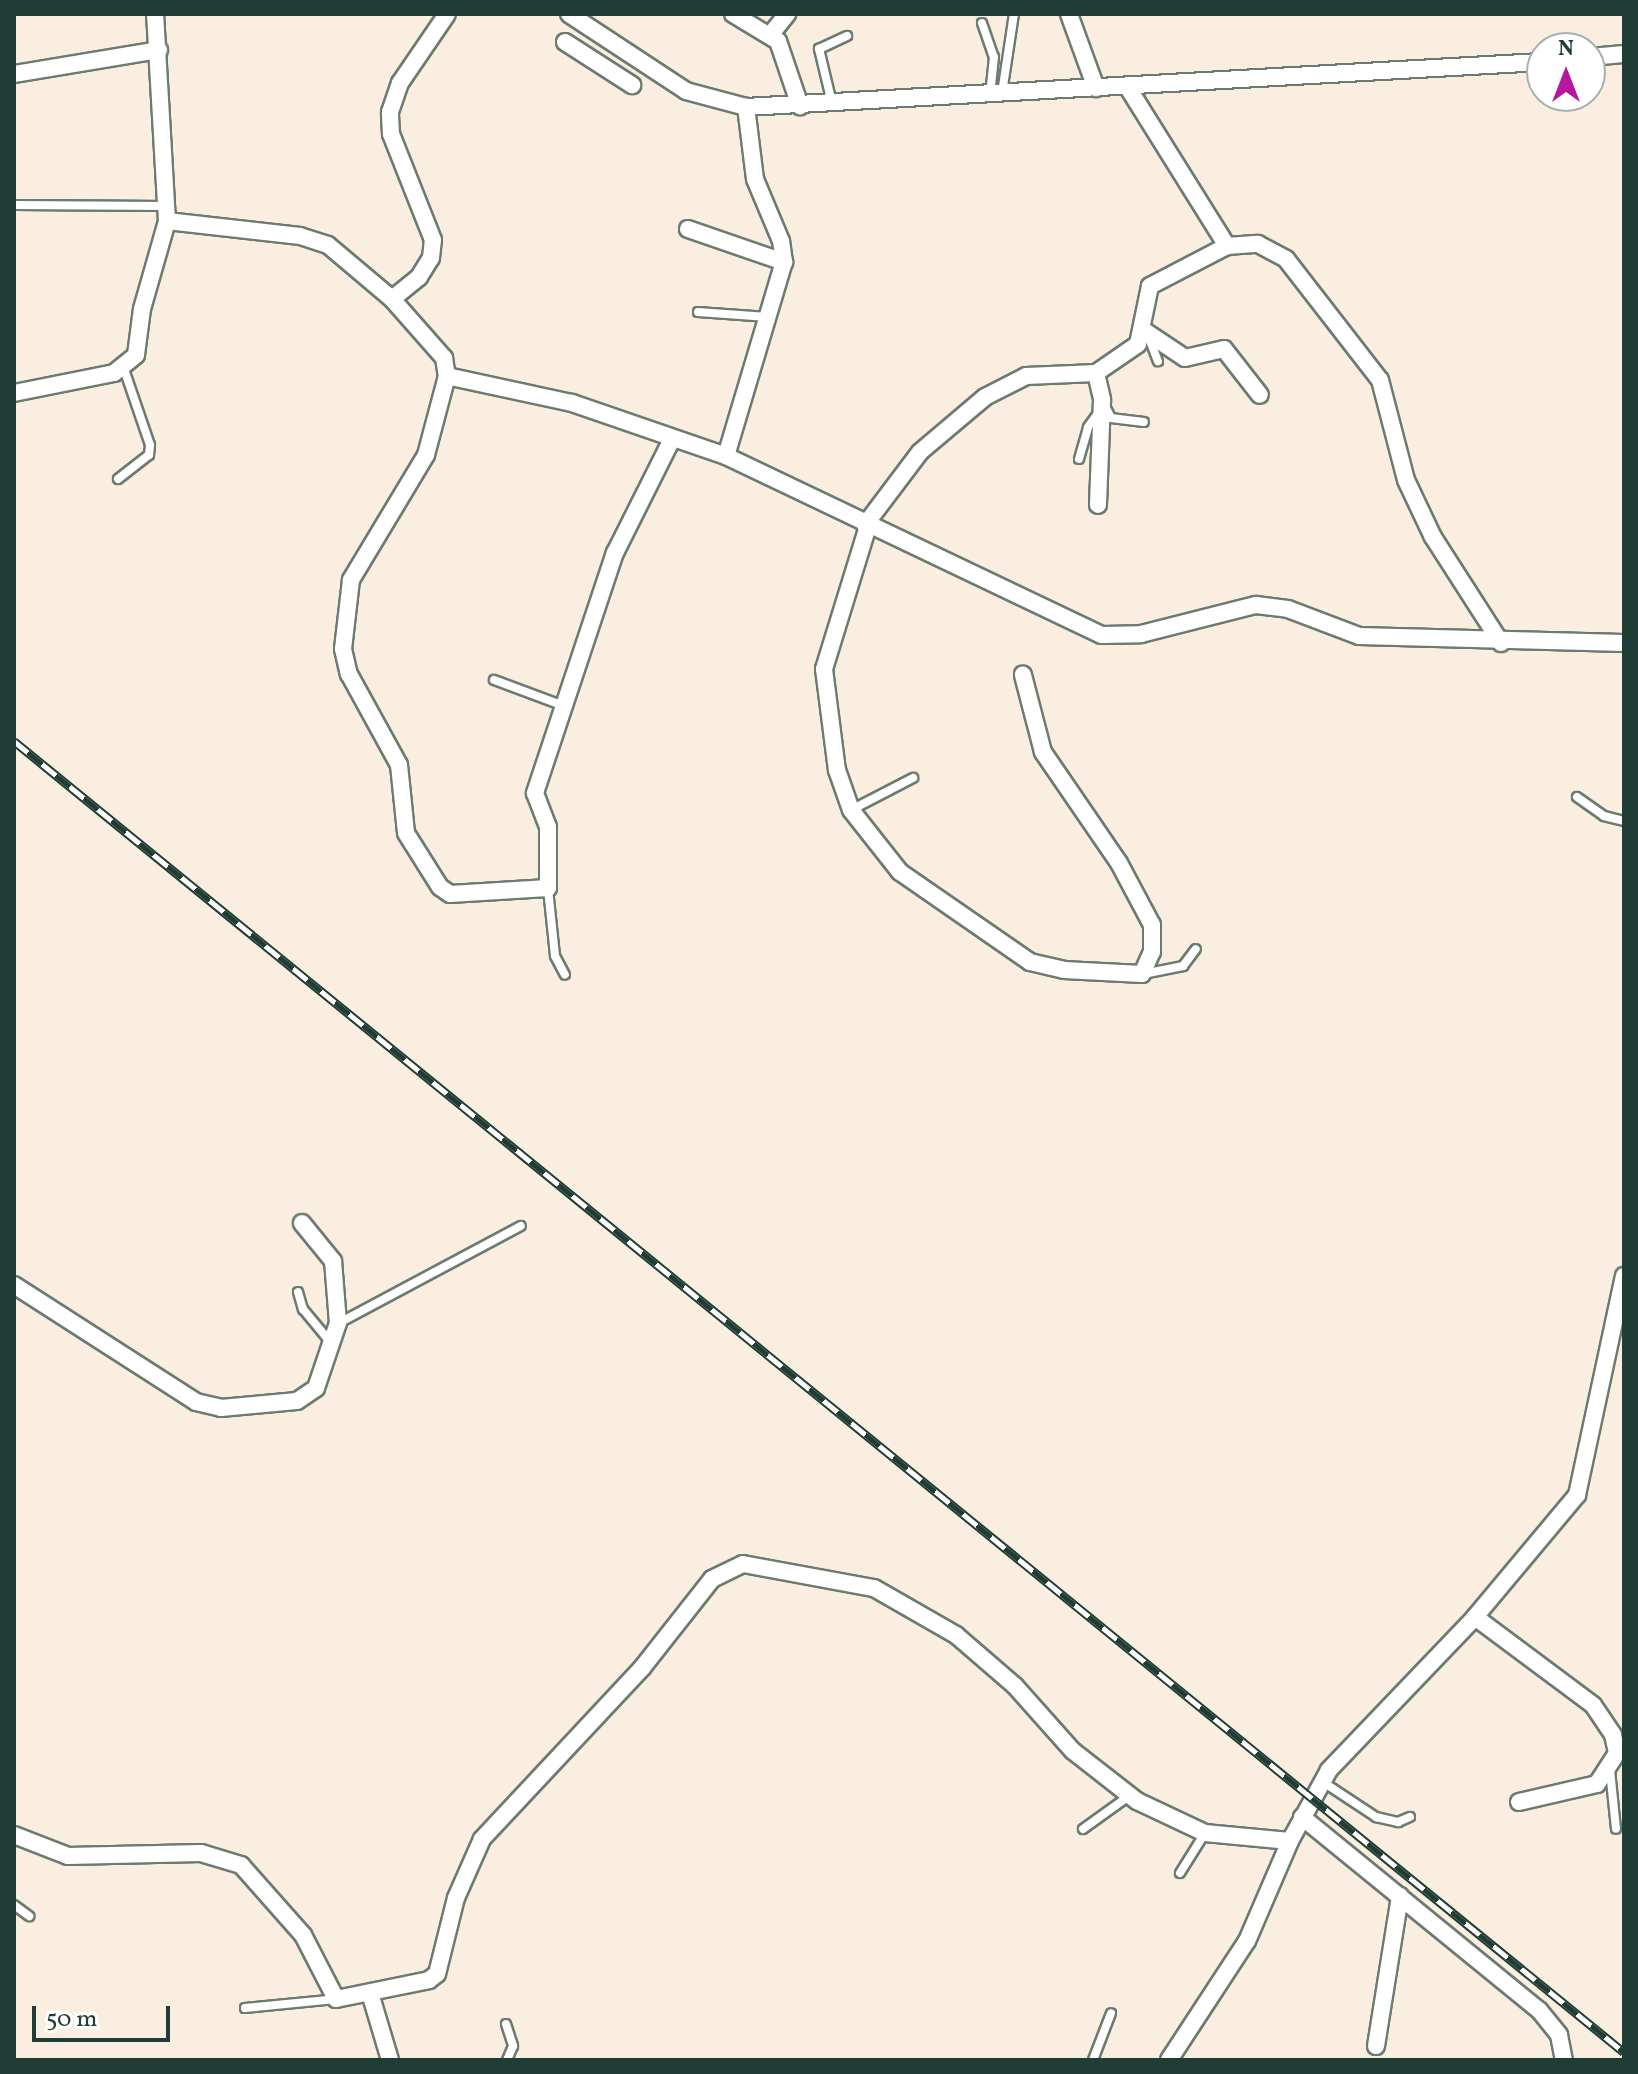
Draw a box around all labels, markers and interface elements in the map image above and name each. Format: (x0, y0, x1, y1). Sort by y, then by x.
north arrow (1526, 32, 1606, 112)
text: N (1558, 34, 1574, 65)
scale bar (36, 1990, 174, 2040)
text: 50 m (46, 2003, 98, 2037)

